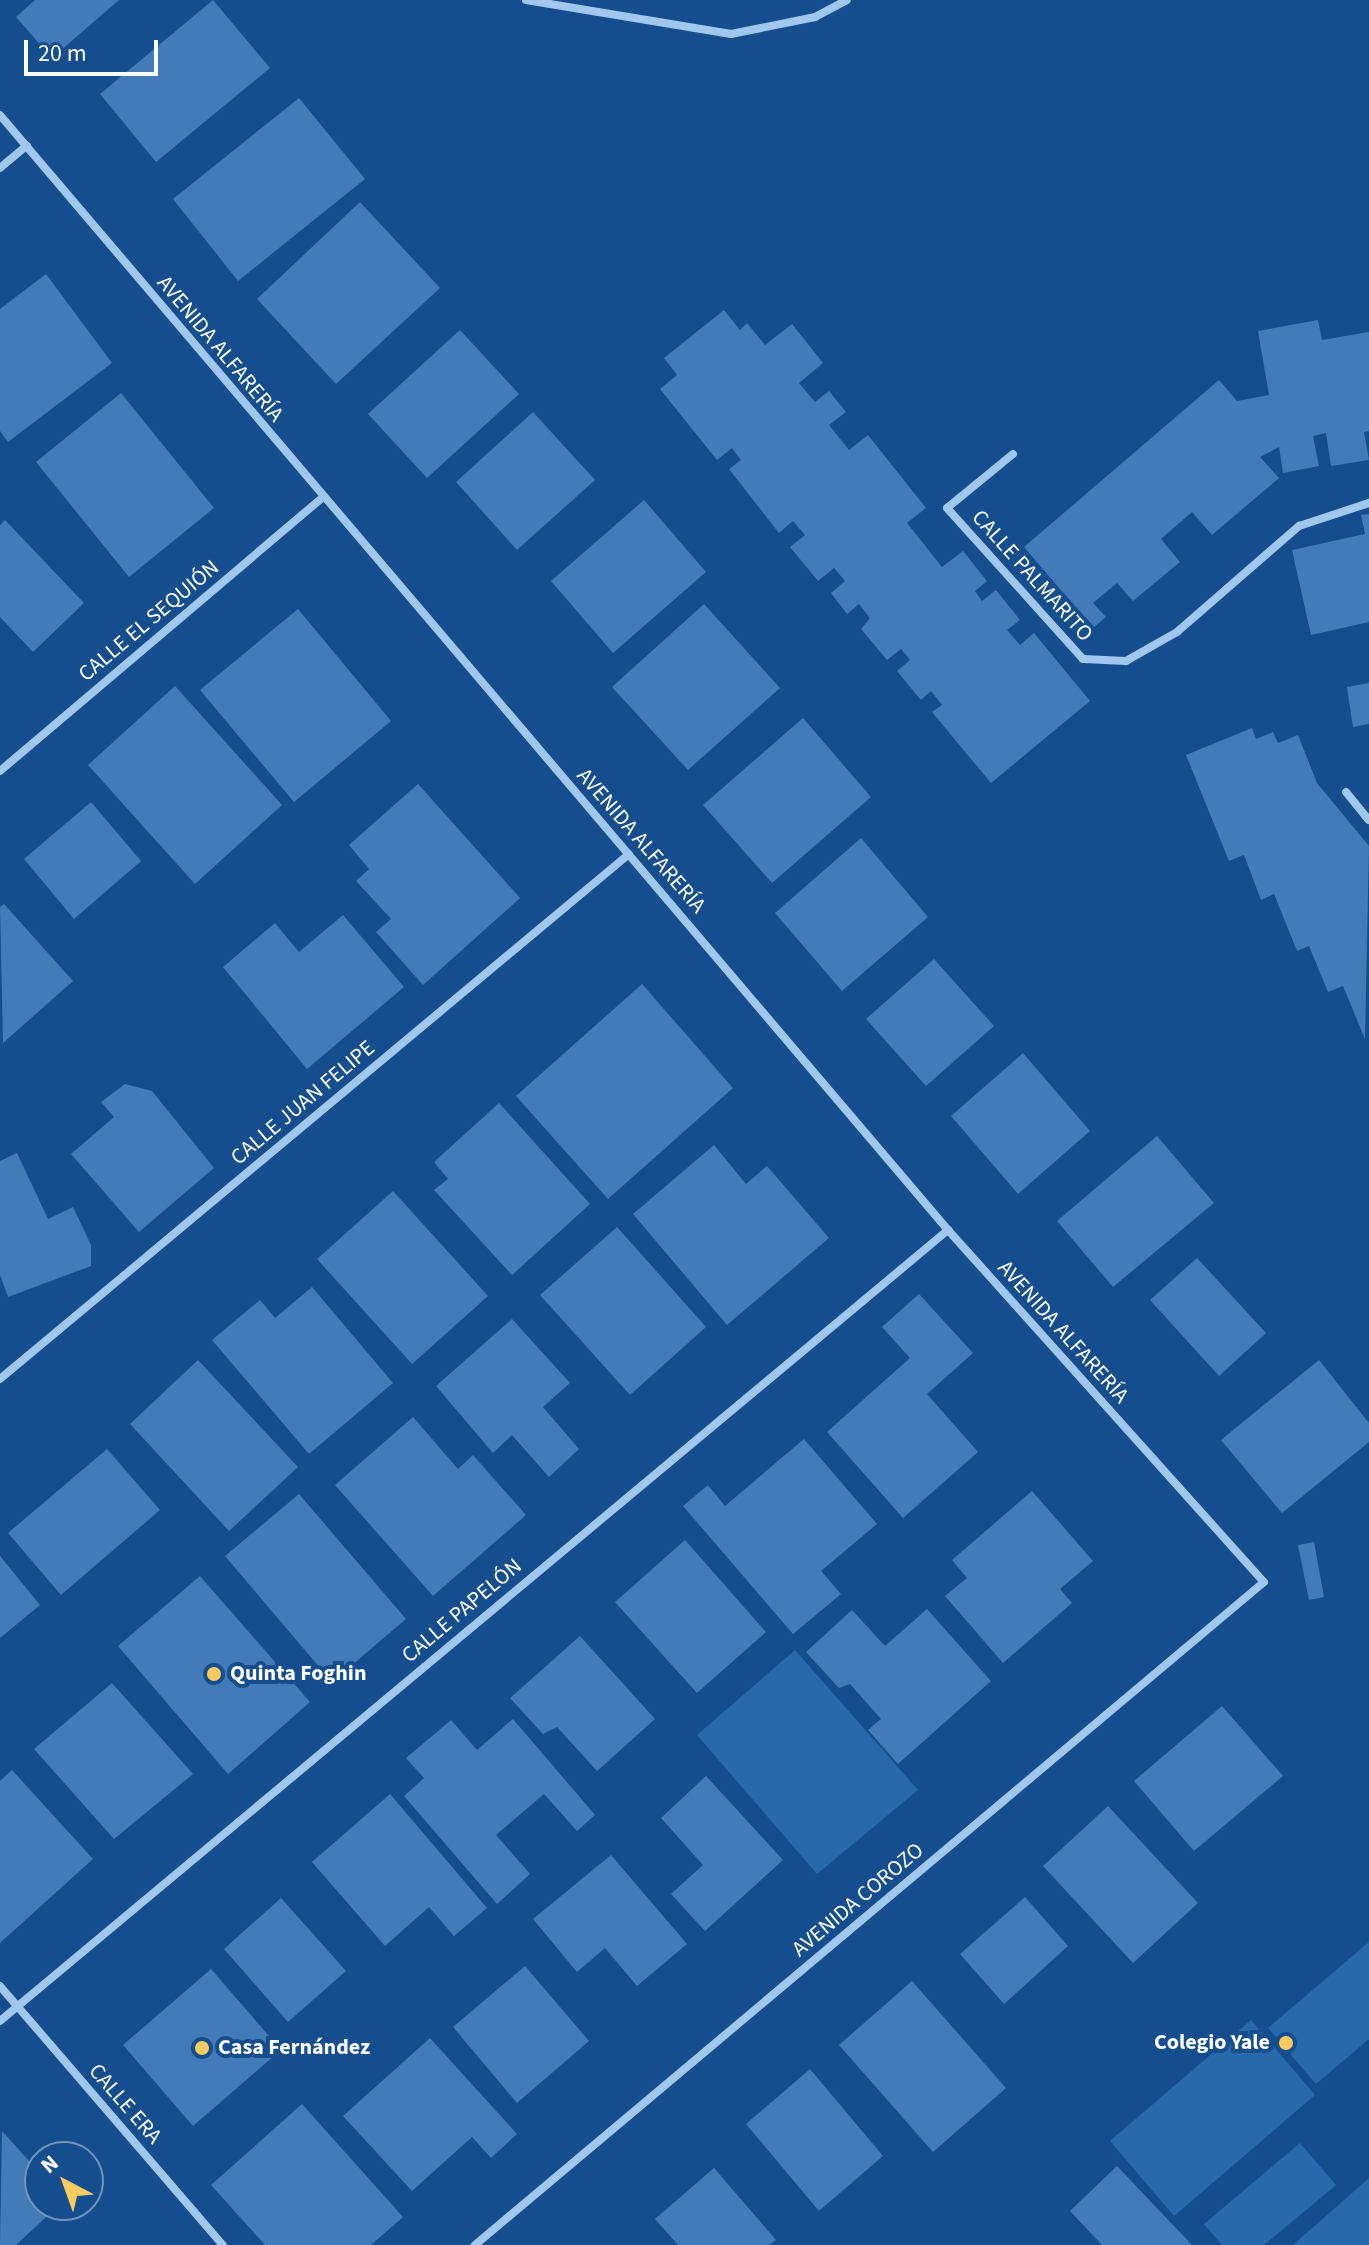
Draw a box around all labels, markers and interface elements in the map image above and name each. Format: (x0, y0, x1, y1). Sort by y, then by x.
scale bar (28, 24, 162, 74)
text: 20 m (38, 36, 87, 71)
street label: AVENIDA ALFARERÍA (151, 270, 289, 428)
street label: CALLE PALMARITO (966, 505, 1098, 647)
street label: CALLE EL SEQUIÓN (73, 555, 225, 687)
street label: AVENIDA ALFARERÍA (571, 763, 711, 919)
street label: CALLE JUAN FELIPE (226, 1035, 380, 1171)
street label: AVENIDA ALFARERÍA (992, 1255, 1134, 1409)
street label: CALLE PAPELÓN (397, 1553, 527, 1669)
place label: Quinta Foghin (230, 1661, 366, 1687)
marker: Quinta Foghin (205, 1665, 223, 1683)
street label: AVENIDA COROZO (787, 1837, 929, 1963)
place label: Colegio Yale (1154, 2030, 1270, 2056)
marker: Colegio Yale (1277, 2034, 1295, 2052)
place label: Casa Fernández (218, 2035, 370, 2061)
marker: Casa Fernández (193, 2039, 211, 2057)
street label: CALLE ERA (83, 2058, 167, 2150)
north arrow (24, 2141, 104, 2221)
text: N (34, 2148, 66, 2181)

